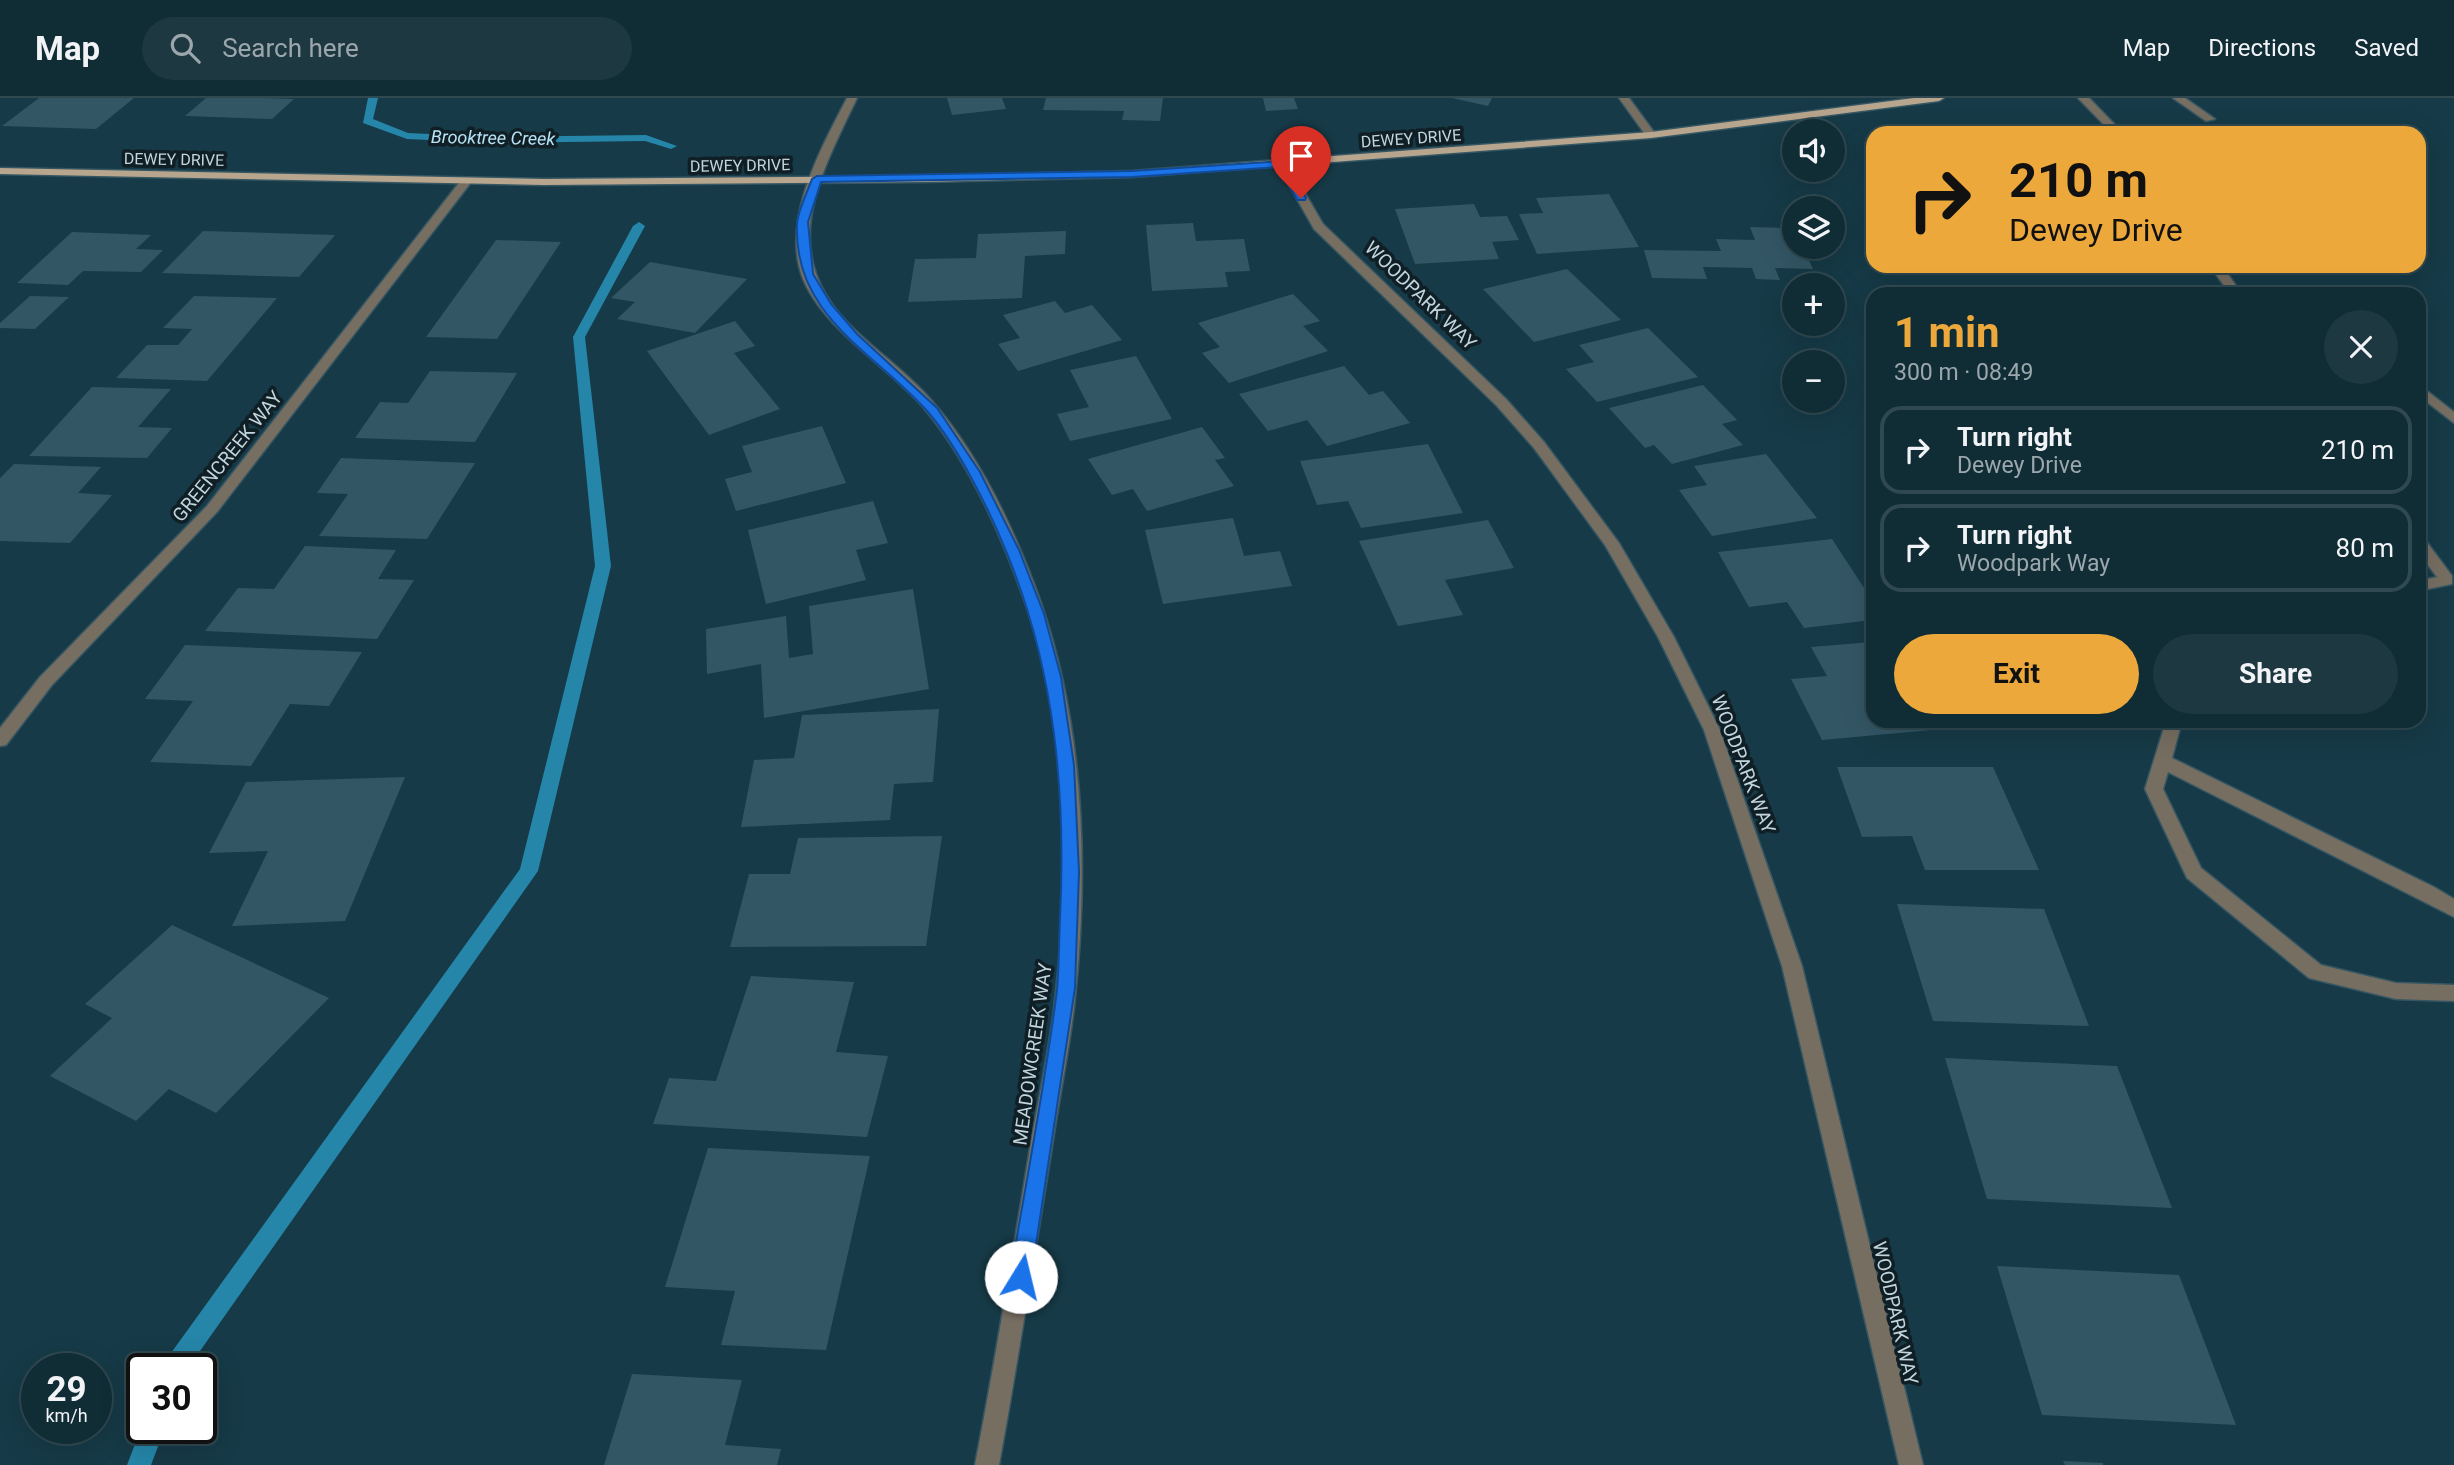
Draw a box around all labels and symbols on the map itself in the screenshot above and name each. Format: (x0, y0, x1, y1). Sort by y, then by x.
water label: Brooktree Creek (431, 126, 556, 149)
pin (1271, 126, 1331, 198)
street label: DEWEY DRIVE (1360, 126, 1462, 151)
street label: DEWEY DRIVE (124, 149, 224, 170)
street label: DEWEY DRIVE (690, 155, 790, 176)
street label: WOODPARK WAY (1360, 236, 1482, 355)
street label: GREENCREEK WAY (168, 386, 288, 526)
street label: WOODPARK WAY (1707, 692, 1781, 837)
street label: MEADOWCREEK WAY (1008, 961, 1057, 1147)
street label: WOODPARK WAY (1868, 1239, 1923, 1388)
position arrow (984, 1240, 1058, 1314)
speed limit sign: 30 (126, 1353, 217, 1444)

